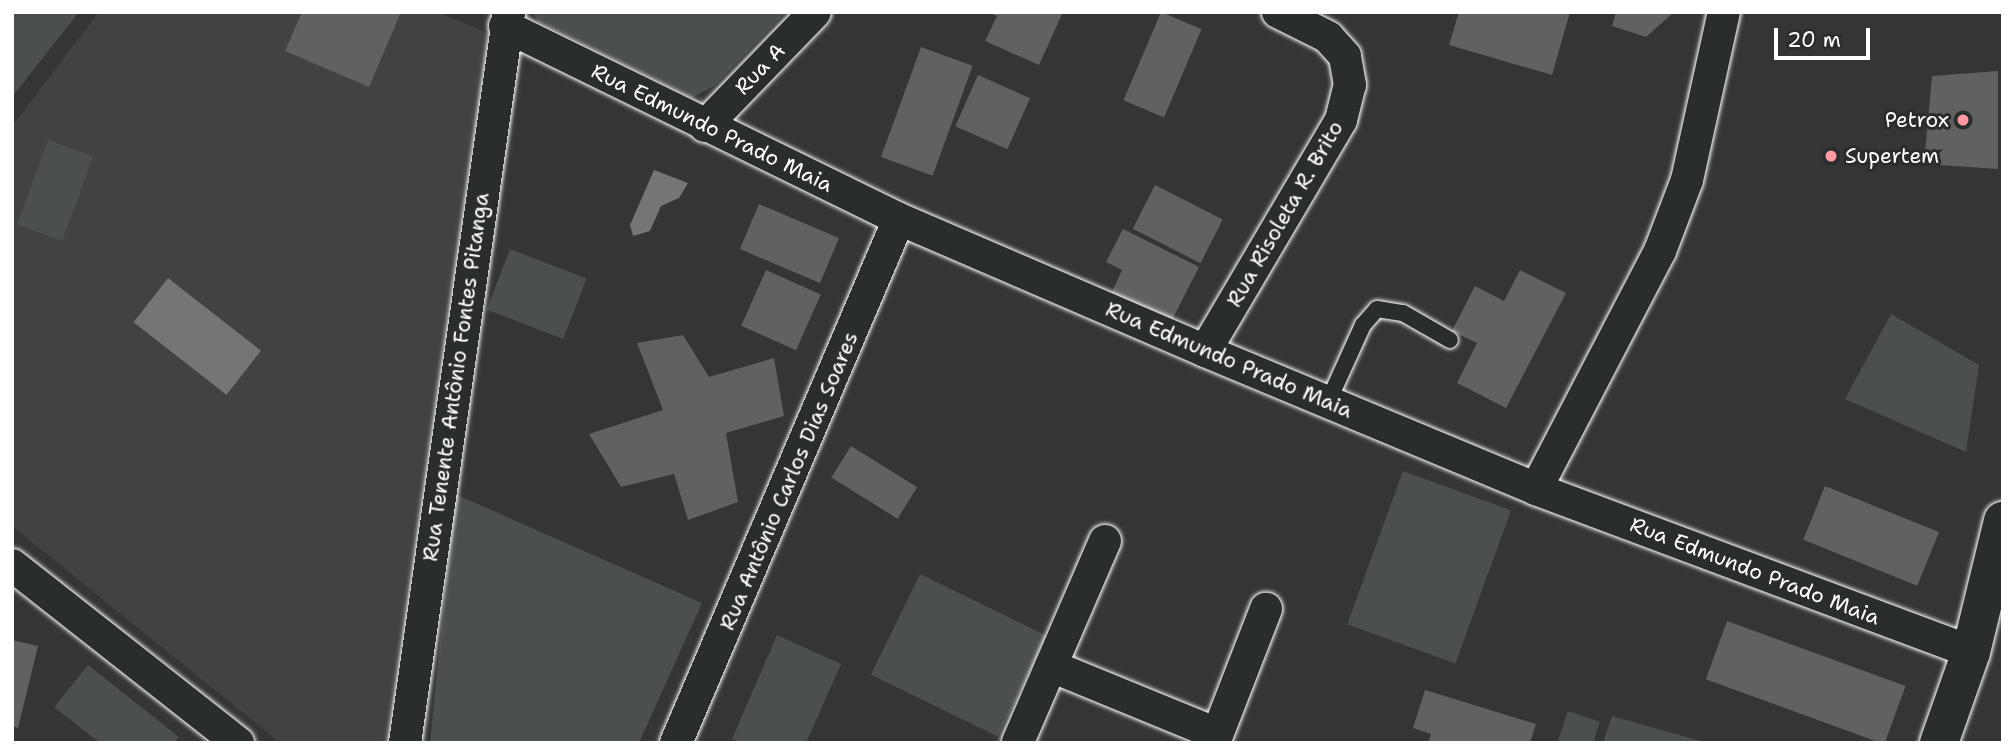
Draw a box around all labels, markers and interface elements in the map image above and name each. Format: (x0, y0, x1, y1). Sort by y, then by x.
scale bar (1777, 14, 1873, 58)
text: 20 m (1787, 26, 1841, 54)
street label: Rua A (730, 38, 790, 100)
street label: Rua Edmundo Prado Maia (587, 58, 837, 198)
place label: Petrox (1885, 107, 1949, 133)
marker: Petrox (1955, 112, 1971, 128)
street label: Rua Risoleta R. Brito (1221, 117, 1349, 311)
place label: Supertem (1845, 143, 1939, 169)
marker: Supertem (1823, 148, 1839, 164)
street label: Rua Tenente Antônio Fontes Pitanga (418, 191, 494, 563)
street label: Rua Edmundo Prado Maia (1102, 297, 1356, 423)
street label: Rua Antônio Carlos Dias Soares (715, 328, 863, 634)
street label: Rua Edmundo Prado Maia (1627, 512, 1883, 630)

